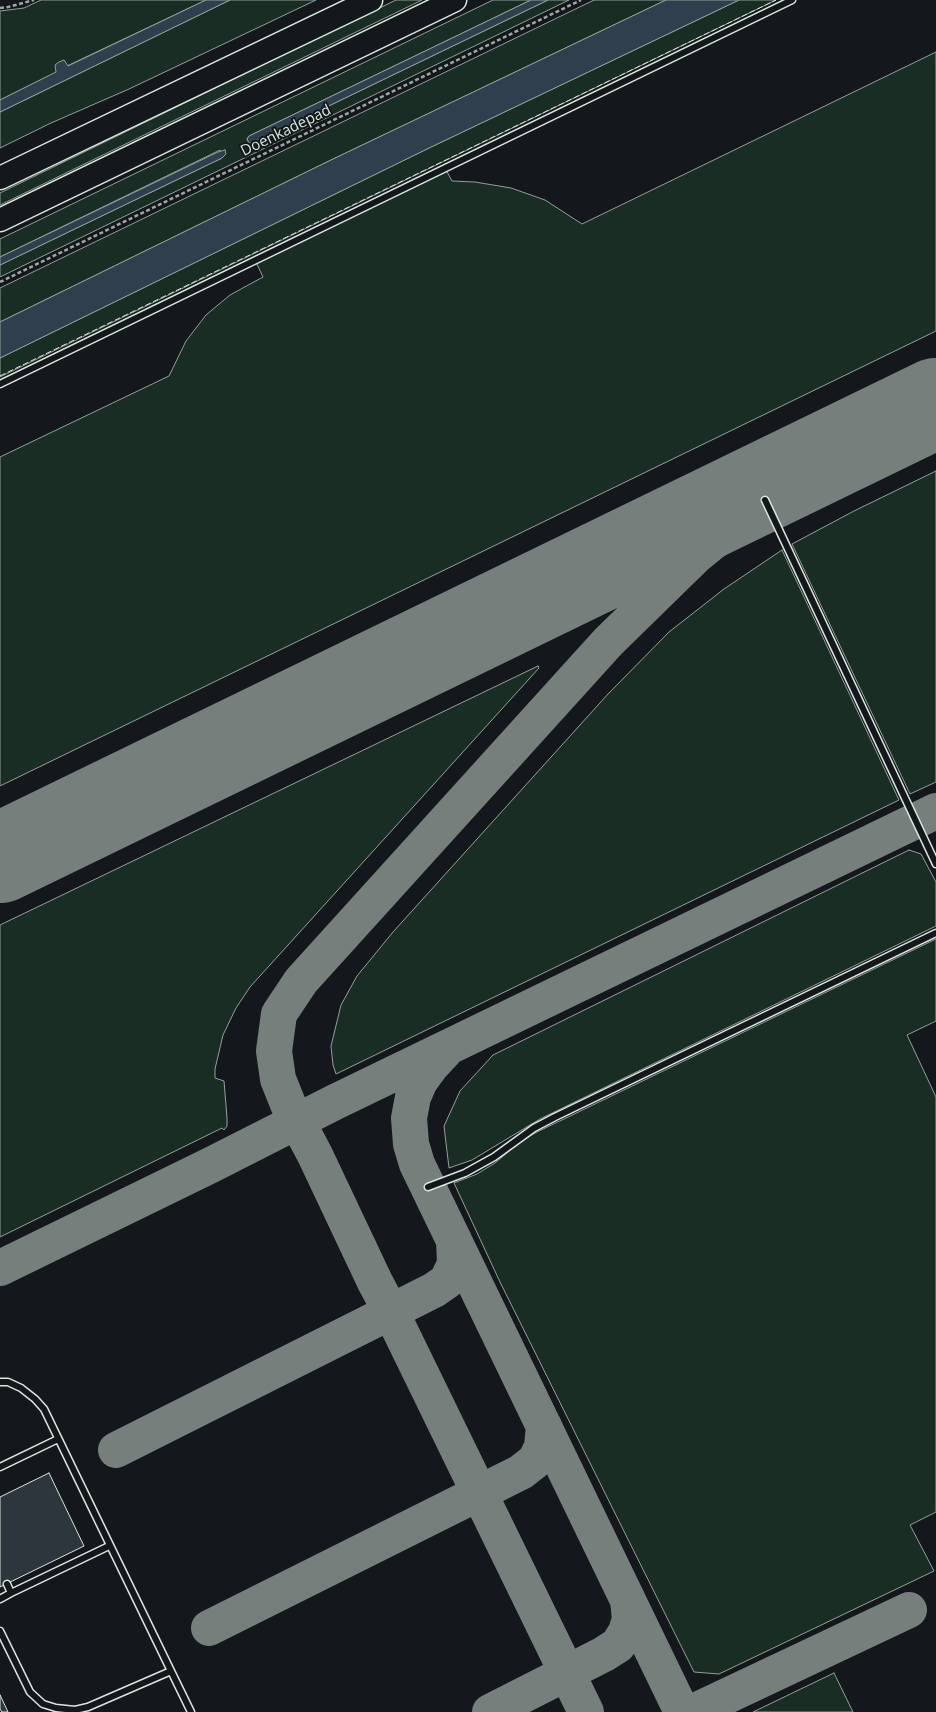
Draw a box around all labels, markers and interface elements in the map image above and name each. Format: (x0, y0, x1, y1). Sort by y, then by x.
street label: Doenkadepad (238, 101, 334, 161)

